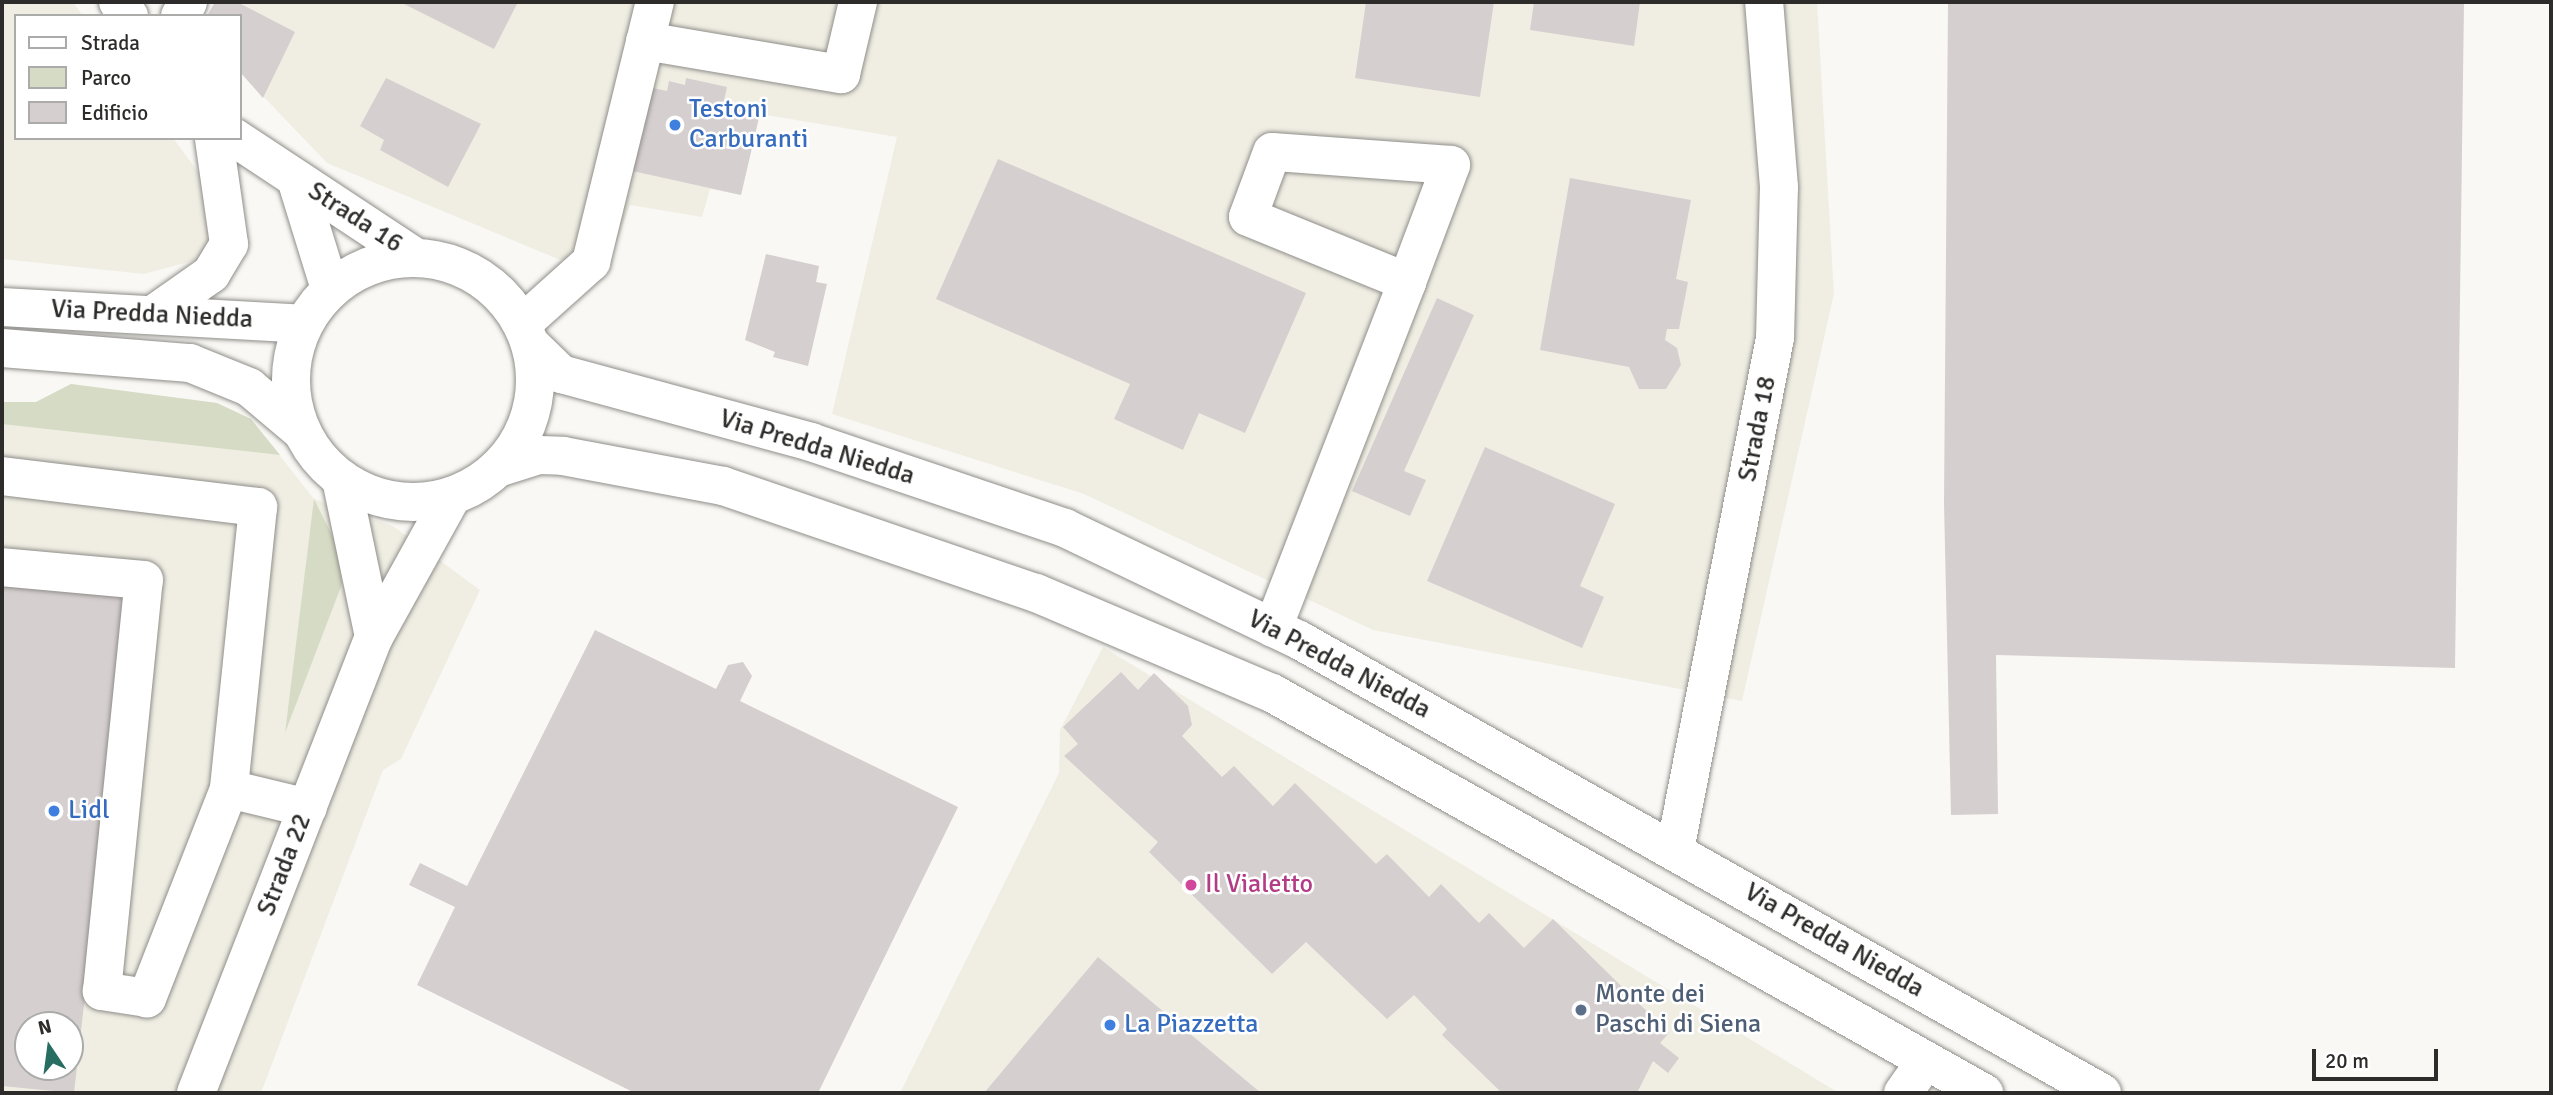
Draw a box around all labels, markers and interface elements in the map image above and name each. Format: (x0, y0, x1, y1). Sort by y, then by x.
legend (14, 14, 242, 140)
text: Strada (81, 30, 140, 56)
text: Parco (81, 65, 131, 91)
place label: Testoni Carburanti (689, 94, 808, 156)
text: Edificio (81, 100, 148, 126)
marker: Testoni Carburanti (667, 117, 683, 133)
street label: Strada 16 (302, 176, 408, 260)
street label: Via Predda Niedda (50, 294, 254, 336)
street label: Strada 18 (1733, 374, 1783, 484)
street label: Via Predda Niedda (716, 404, 918, 492)
street label: Via Predda Niedda (1242, 604, 1436, 726)
place label: Lidl (68, 795, 110, 827)
marker: Lidl (46, 803, 62, 819)
street label: Strada 22 (251, 810, 319, 920)
place label: Il Vialetto (1205, 869, 1313, 901)
marker: Il Vialetto (1183, 877, 1199, 893)
street label: Via Predda Niedda (1739, 877, 1929, 1005)
place label: Monte dei Paschi di Siena (1595, 979, 1761, 1040)
marker: Monte dei Paschi di Siena (1573, 1002, 1589, 1018)
place label: La Piazzetta (1124, 1009, 1258, 1041)
north arrow (14, 1011, 84, 1081)
text: N (36, 1014, 54, 1041)
marker: La Piazzetta (1102, 1017, 1118, 1033)
scale bar (2315, 1036, 2441, 1080)
text: 20 m (2325, 1048, 2369, 1074)

